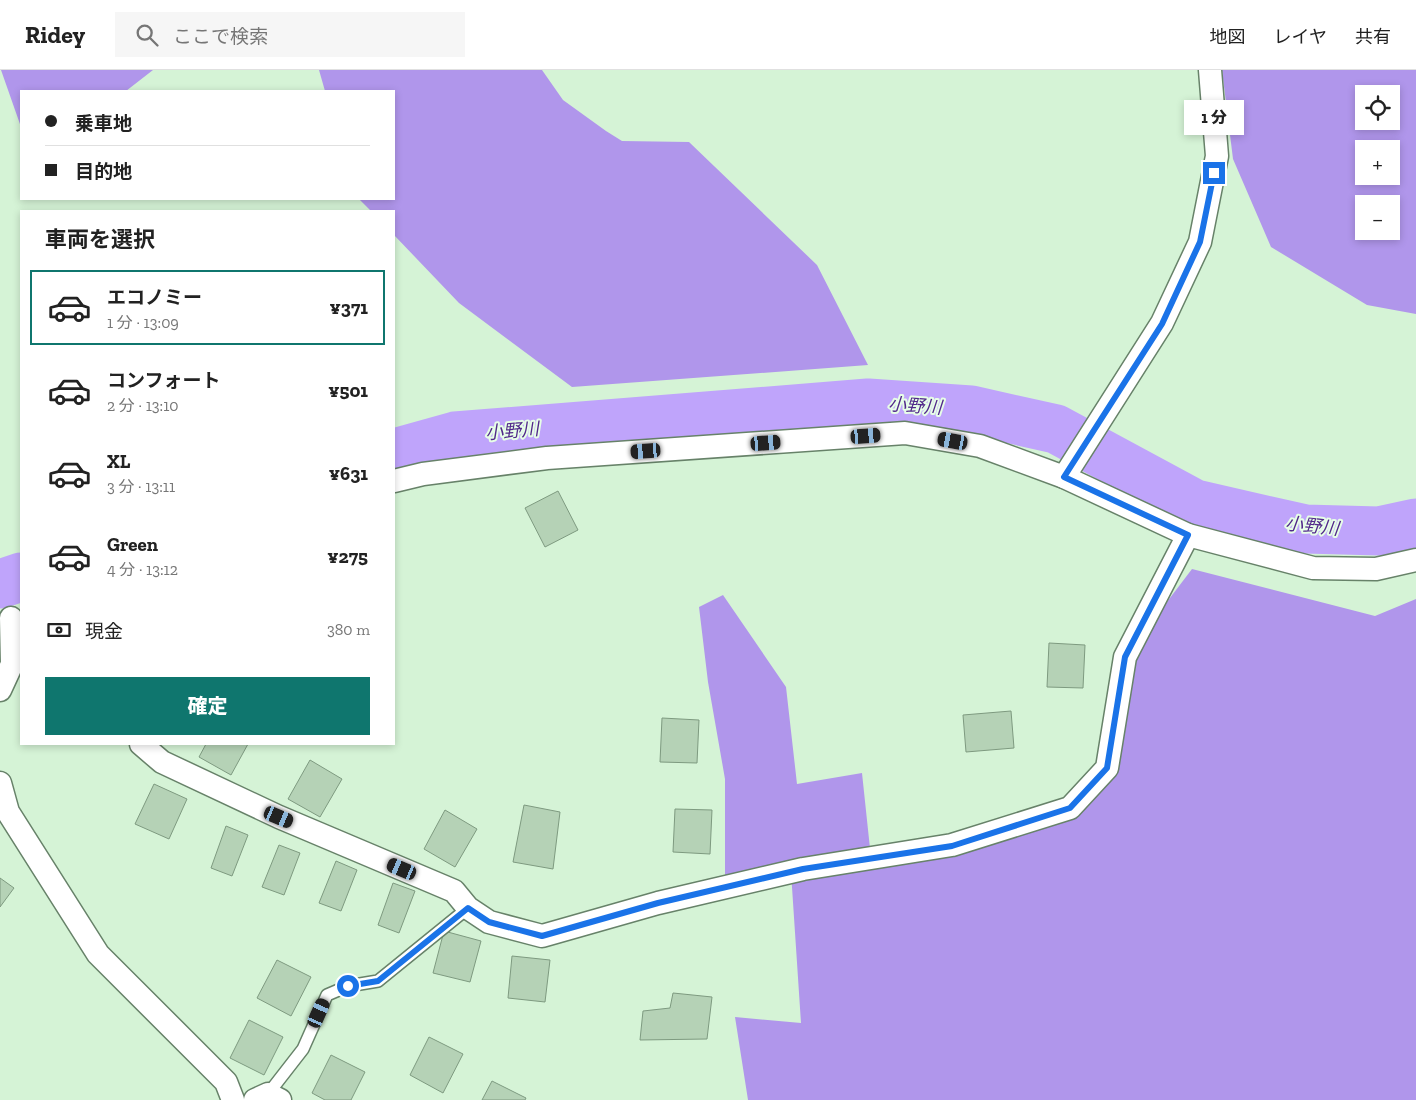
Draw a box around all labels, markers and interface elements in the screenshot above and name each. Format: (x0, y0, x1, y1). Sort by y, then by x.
search box (115, 12, 465, 57)
text: Ridey (25, 20, 85, 49)
icon: search (133, 21, 161, 49)
text: ここで検索 (173, 25, 268, 48)
text: 地図 (1210, 26, 1246, 48)
text: レイヤ (1274, 26, 1327, 48)
text: 共有 (1355, 26, 1391, 48)
map controls (1355, 85, 1400, 240)
button: locate (1355, 85, 1400, 130)
callout: 1 分 (1184, 101, 1244, 136)
text: 1 分 (1201, 108, 1227, 127)
text: 乗車地 (75, 112, 132, 135)
button: + (1355, 140, 1400, 185)
text: 目的地 (75, 160, 132, 183)
route end (1203, 162, 1225, 184)
button: − (1355, 195, 1400, 240)
text: 車両を選択 (45, 226, 155, 253)
icon: car (47, 285, 92, 330)
text: エコノミー (107, 286, 202, 309)
text: ¥371 (329, 296, 368, 319)
text: 1 分 · 13:09 (107, 313, 179, 332)
icon: car (47, 368, 92, 413)
text: コンフォート (107, 369, 220, 392)
text: ¥501 (328, 379, 368, 402)
water label: 小野川 (887, 393, 945, 419)
text: 2 分 · 13:10 (107, 396, 179, 415)
water label: 小野川 (484, 418, 542, 444)
car (850, 427, 881, 445)
car (936, 431, 969, 451)
car (750, 434, 781, 452)
car (630, 442, 661, 460)
text: XL (107, 450, 130, 473)
icon: car (47, 451, 92, 496)
text: ¥631 (329, 462, 368, 485)
text: 3 分 · 13:11 (107, 477, 175, 496)
water label: 小野川 (1284, 512, 1342, 540)
text: Green (107, 533, 158, 556)
icon: car (47, 534, 92, 579)
text: ¥275 (327, 545, 368, 568)
text: 4 分 · 13:12 (107, 560, 178, 579)
icon: cash (45, 616, 73, 644)
text: 現金 (85, 620, 123, 643)
text: 380 m (327, 620, 370, 639)
button: 確定 (45, 677, 370, 735)
car (262, 804, 295, 830)
car (385, 856, 418, 882)
route start (337, 975, 359, 997)
car (306, 996, 331, 1030)

